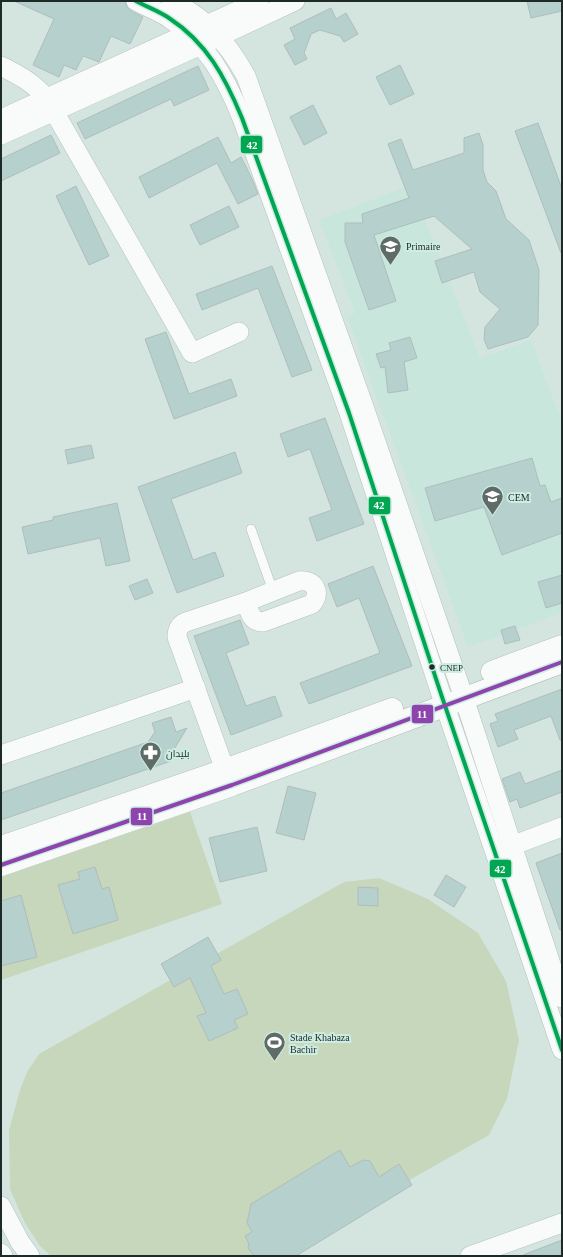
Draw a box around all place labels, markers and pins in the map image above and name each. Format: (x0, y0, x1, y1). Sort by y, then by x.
school or university icon: Primaire (378, 233, 404, 266)
place label: Primaire (406, 241, 441, 252)
school or university icon: CEM (479, 484, 505, 517)
place label: CEM (508, 492, 530, 503)
marker: CNEP (427, 662, 437, 672)
place label: CNEP (440, 663, 463, 673)
pharmacy icon: بليدان (138, 740, 164, 773)
place label: بليدان (166, 748, 189, 760)
sports icon: Stade Khabaza Bachir (261, 1030, 287, 1063)
place label: Stade Khabaza Bachir (290, 1032, 350, 1055)

